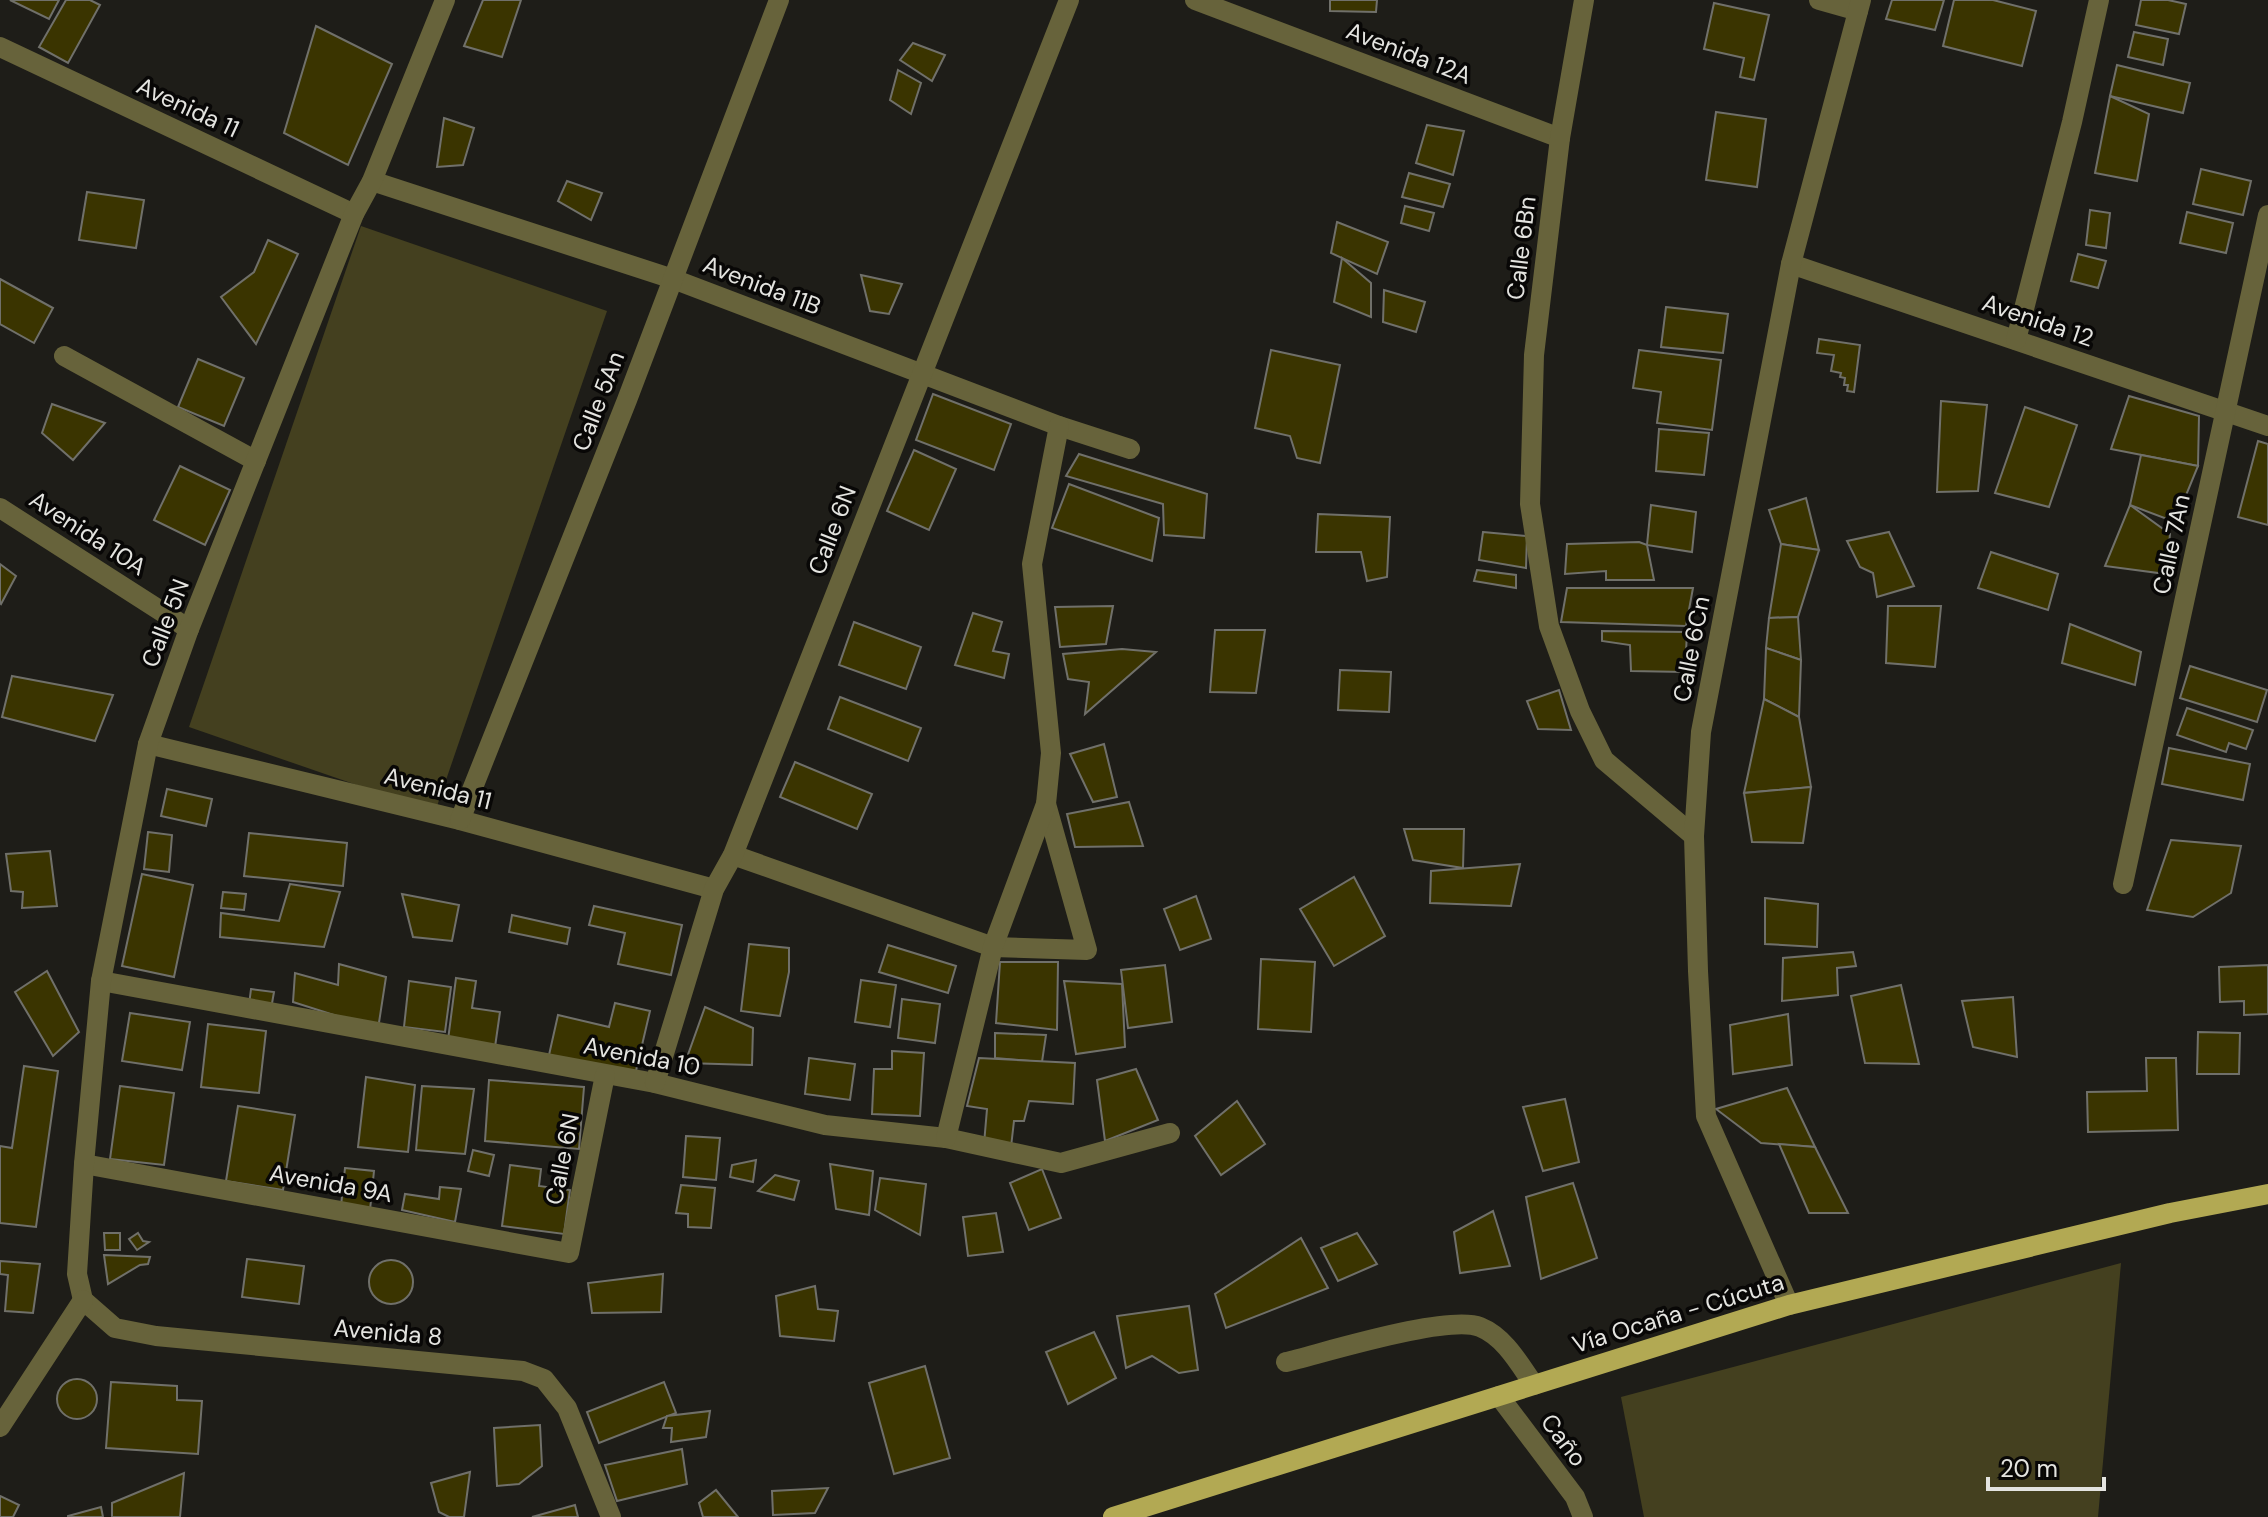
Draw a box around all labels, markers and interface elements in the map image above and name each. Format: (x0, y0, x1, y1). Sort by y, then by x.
street label: Avenida 12A (1342, 15, 1476, 91)
street label: Avenida 11 (132, 70, 244, 144)
street label: Calle 6Bn (1499, 194, 1543, 302)
street label: Avenida 11B (699, 248, 825, 322)
street label: Avenida 12 (1978, 287, 2098, 353)
street label: Calle 5An (565, 347, 631, 455)
street label: Calle 6N (801, 481, 863, 579)
street label: Avenida 10A (24, 484, 152, 582)
street label: Calle 7An (2145, 491, 2197, 597)
street label: Calle 5N (134, 574, 196, 672)
street label: Calle 6Cn (1666, 594, 1716, 704)
street label: Avenida 11 (381, 760, 495, 816)
street label: Avenida 10 (581, 1029, 703, 1083)
street label: Calle 6N (538, 1111, 586, 1207)
street label: Avenida 9A (267, 1157, 395, 1209)
street label: Vía Ocaña - Cúcuta (1568, 1266, 1788, 1360)
street label: Avenida 8 (332, 1312, 444, 1352)
street label: Caño (1534, 1407, 1594, 1473)
scale bar (1988, 1441, 2104, 1491)
text: 20 m (2000, 1453, 2058, 1484)

